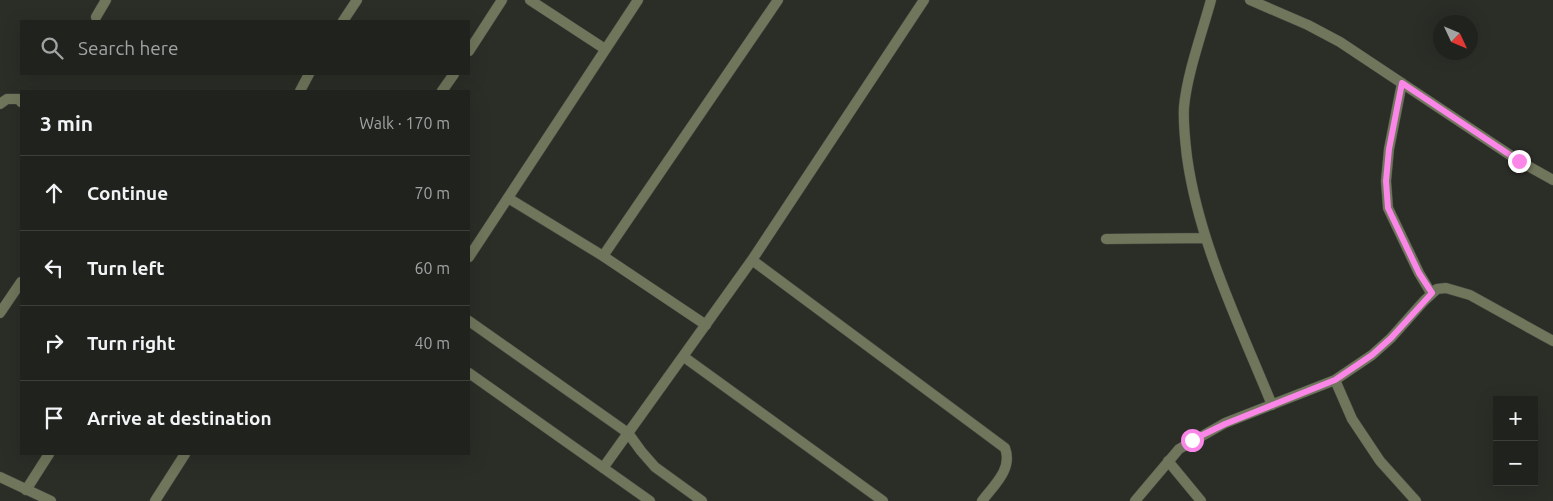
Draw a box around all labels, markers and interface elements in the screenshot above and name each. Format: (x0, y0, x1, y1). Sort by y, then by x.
north arrow (1433, 15, 1478, 60)
search box (20, 20, 470, 75)
icon: search (38, 34, 66, 62)
text: Search here (78, 37, 178, 59)
text: 3 min (40, 111, 93, 135)
text: Walk · 170 m (359, 114, 450, 132)
route end (1508, 150, 1531, 173)
icon: ahead (40, 179, 68, 207)
text: Continue (87, 182, 168, 204)
text: 70 m (414, 184, 450, 202)
icon: left (40, 254, 68, 282)
text: Turn left (87, 257, 165, 279)
text: 60 m (414, 259, 450, 277)
icon: right (40, 329, 68, 357)
text: Turn right (87, 332, 175, 354)
text: 40 m (414, 334, 450, 352)
map controls (1493, 396, 1538, 486)
button: + (1493, 396, 1538, 441)
icon: arrive (40, 404, 68, 432)
text: Arrive at destination (87, 407, 272, 429)
route start (1181, 429, 1204, 452)
button: − (1493, 441, 1538, 486)

